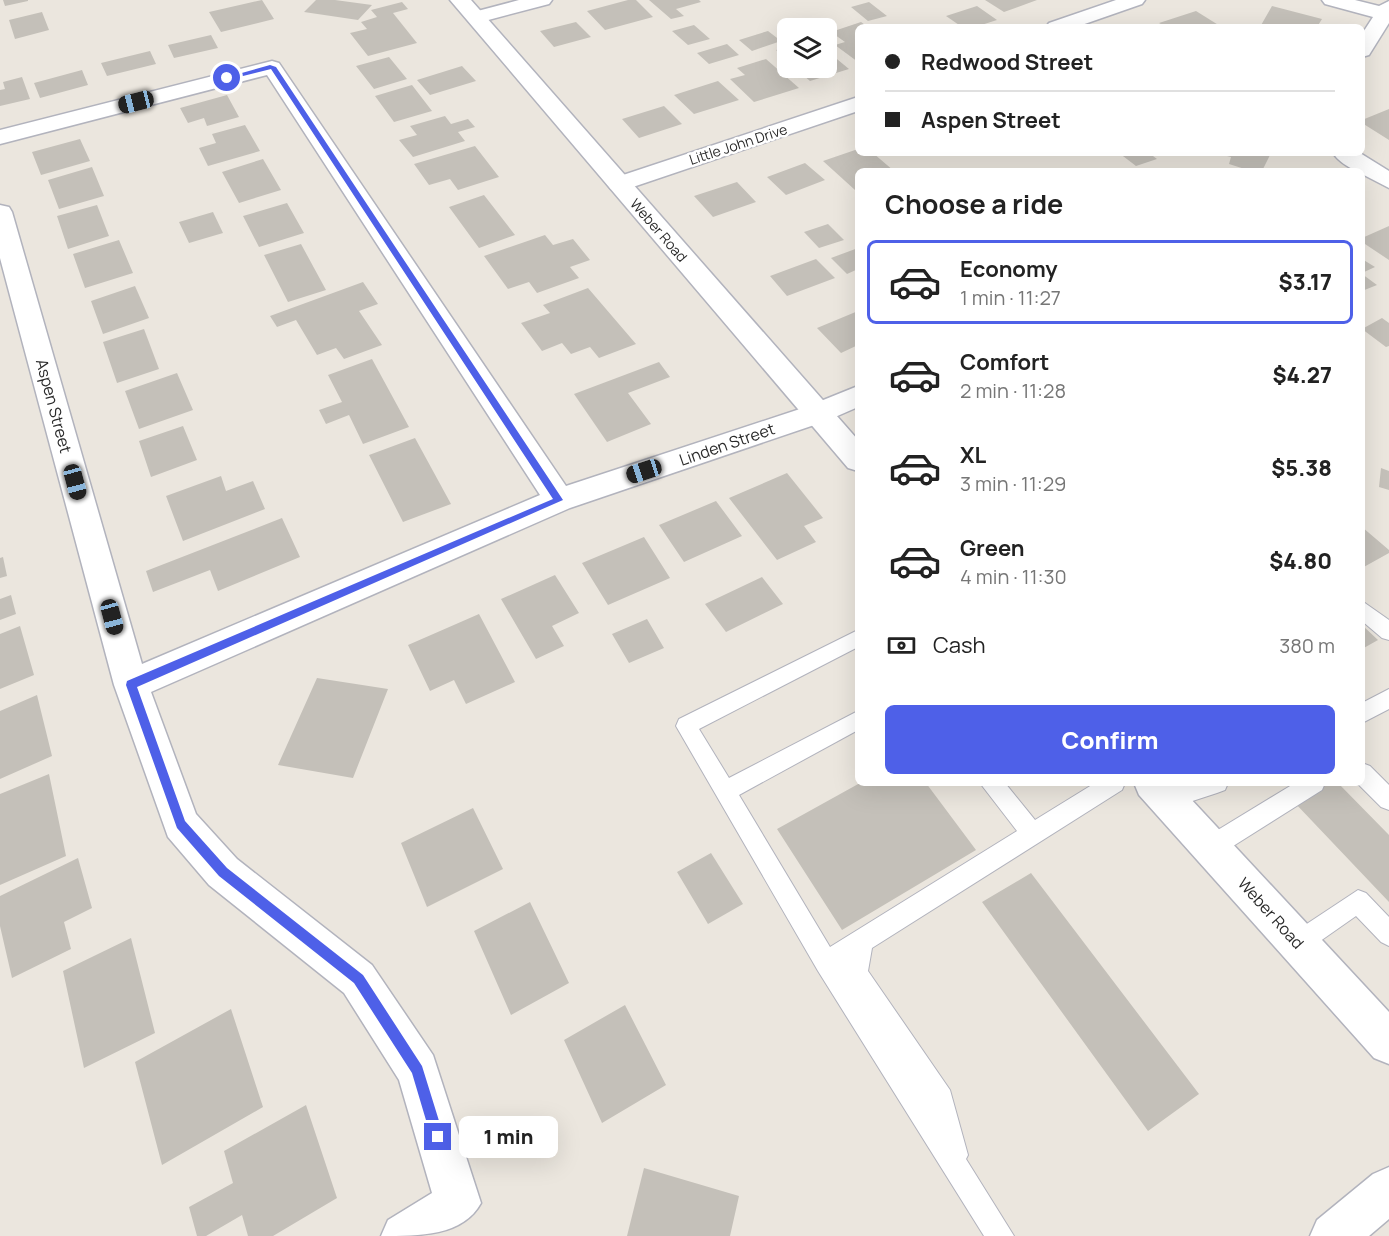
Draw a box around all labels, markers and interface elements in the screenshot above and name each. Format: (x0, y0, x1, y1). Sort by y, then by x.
map controls (777, 18, 837, 78)
button: layers (777, 18, 837, 78)
text: Redwood Street (921, 47, 1093, 77)
route start (213, 64, 240, 91)
car (116, 89, 156, 115)
text: Aspen Street (921, 105, 1061, 135)
street label: Little John Drive (687, 119, 789, 169)
text: Choose a ride (885, 185, 1063, 222)
street label: Weber Road (626, 194, 692, 266)
text: Economy (960, 254, 1058, 284)
icon: car (888, 255, 942, 309)
text: $3.17 (1279, 267, 1332, 297)
text: 1 min · 11:27 (960, 284, 1061, 311)
text: Comfort (960, 347, 1049, 377)
icon: car (888, 348, 942, 402)
street label: Aspen Street (31, 356, 77, 456)
text: $4.27 (1273, 360, 1332, 390)
text: 2 min · 11:28 (960, 377, 1066, 404)
street label: Linden Street (676, 417, 778, 471)
text: XL (960, 440, 986, 470)
icon: car (888, 441, 942, 495)
text: $5.38 (1271, 453, 1332, 483)
car (624, 457, 664, 485)
car (62, 462, 88, 502)
text: 3 min · 11:29 (960, 470, 1067, 497)
text: Green (960, 533, 1025, 563)
icon: car (888, 534, 942, 588)
text: $4.80 (1269, 546, 1332, 576)
text: 4 min · 11:30 (960, 563, 1067, 590)
car (99, 597, 125, 637)
icon: cash (885, 629, 918, 662)
text: Cash (933, 630, 986, 660)
text: 380 m (1279, 632, 1335, 659)
button: Confirm (885, 705, 1335, 774)
street label: Weber Road (1233, 873, 1309, 953)
callout: 1 min (459, 1116, 558, 1158)
route end (424, 1123, 451, 1150)
text: 1 min (483, 1123, 534, 1150)

